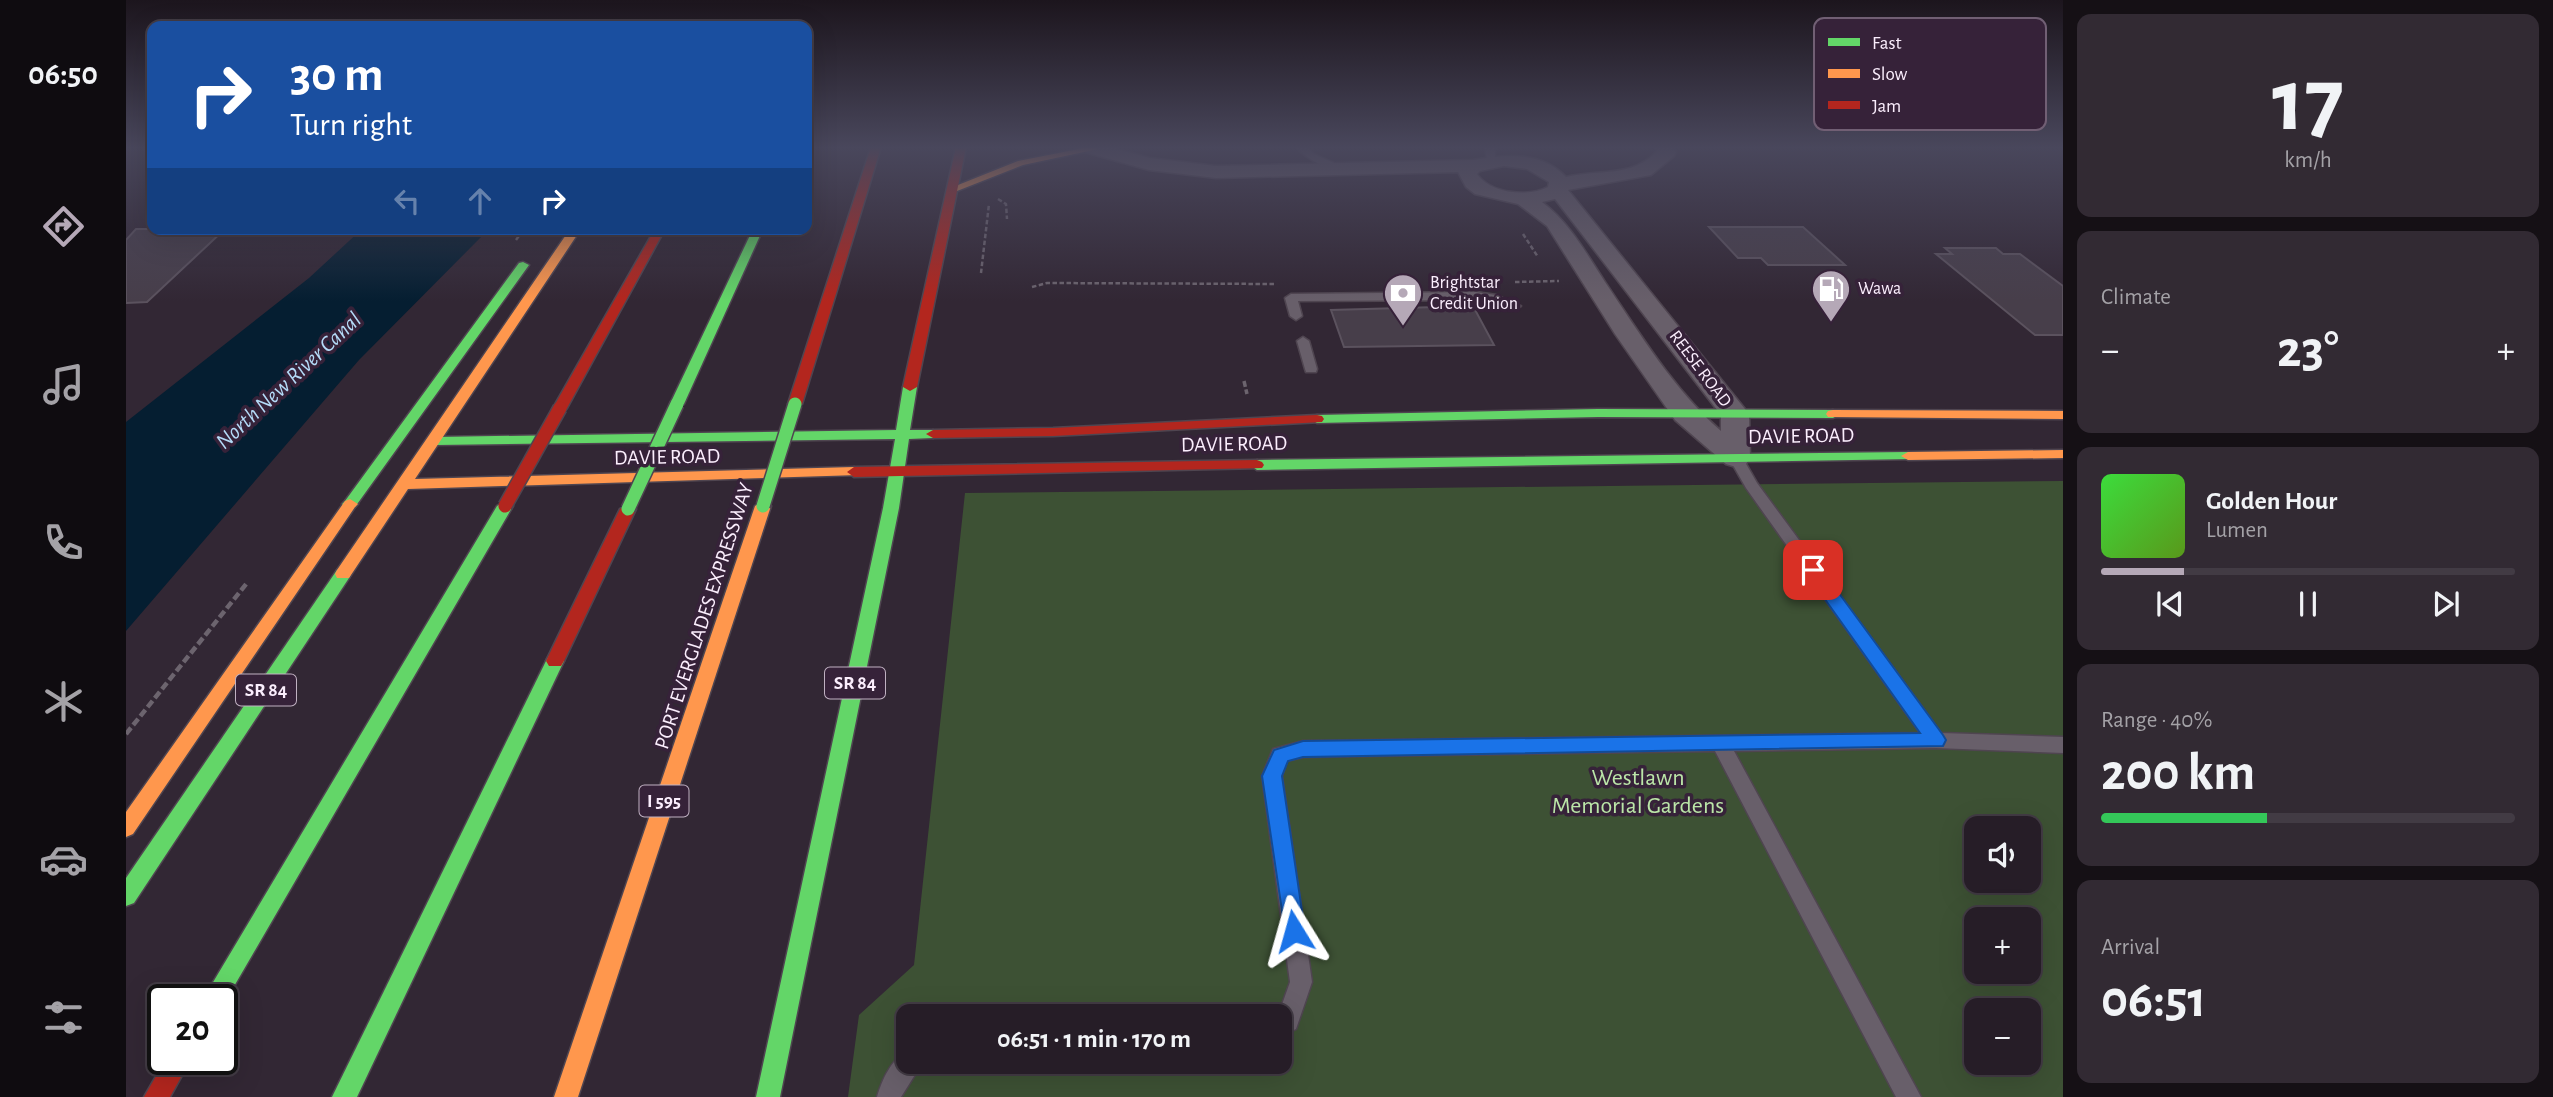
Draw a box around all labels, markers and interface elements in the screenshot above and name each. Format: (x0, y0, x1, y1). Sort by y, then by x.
legend (1814, 18, 2046, 130)
text: Fast (1872, 34, 1902, 53)
icon: right (175, 49, 266, 140)
text: 30 m (290, 51, 384, 100)
text: 17 (2272, 56, 2344, 147)
text: 06:50 (28, 58, 98, 90)
text: Slow (1872, 65, 1908, 84)
text: Jam (1872, 97, 1901, 116)
text: Turn right (290, 109, 412, 141)
text: km/h (2284, 149, 2332, 172)
icon: left (388, 182, 426, 220)
icon: ahead (461, 182, 499, 220)
icon: right (534, 182, 572, 220)
icon: directions (39, 202, 88, 251)
fuel station icon: Wawa (1810, 268, 1852, 323)
bank icon: Brightstar Credit Union (1382, 272, 1424, 327)
place label: Brightstar Credit Union (1430, 274, 1518, 313)
place label: Wawa (1858, 280, 1901, 298)
text: Climate (2101, 286, 2171, 309)
water label: North New River Canal (212, 308, 366, 454)
text: 23° (2277, 324, 2339, 376)
street label: REESE ROAD (1666, 327, 1734, 411)
text: − (2101, 332, 2119, 370)
text: + (2497, 332, 2515, 370)
icon: music (39, 360, 88, 409)
street label: DAVIE ROAD (1748, 425, 1854, 447)
street label: DAVIE ROAD (1181, 433, 1287, 455)
street label: DAVIE ROAD (614, 446, 720, 468)
street label: PORT EVERGLADES EXPRESSWAY (651, 480, 757, 752)
text: Golden Hour (2206, 488, 2337, 514)
icon: phone (39, 518, 88, 567)
text: Lumen (2206, 519, 2268, 542)
pin (1783, 540, 1843, 600)
icon: arrive (1794, 551, 1832, 589)
icon: previous (2151, 585, 2189, 623)
icon: pause (2289, 585, 2327, 623)
icon: next (2427, 585, 2465, 623)
road number: SR 84 (825, 668, 885, 698)
road number: SR 84 (236, 674, 296, 706)
icon: climate (39, 677, 88, 726)
text: Range · 40% (2101, 709, 2212, 732)
text: 200 km (2101, 747, 2255, 799)
park label: Westlawn Memorial Gardens (1552, 766, 1724, 818)
road number: I 595 (640, 786, 688, 816)
map controls (1964, 816, 2041, 1075)
button: sound (1964, 816, 2041, 893)
icon: car (39, 835, 88, 884)
position arrow (1257, 894, 1331, 968)
button: + (1964, 907, 2041, 984)
text: Arrival (2101, 936, 2160, 959)
text: 06:51 (2101, 974, 2206, 1026)
speed limit sign: 20 (147, 984, 238, 1075)
icon: filters (39, 993, 88, 1042)
button: − (1964, 998, 2041, 1075)
text: 06:51 · 1 min · 170 m (997, 1026, 1191, 1052)

